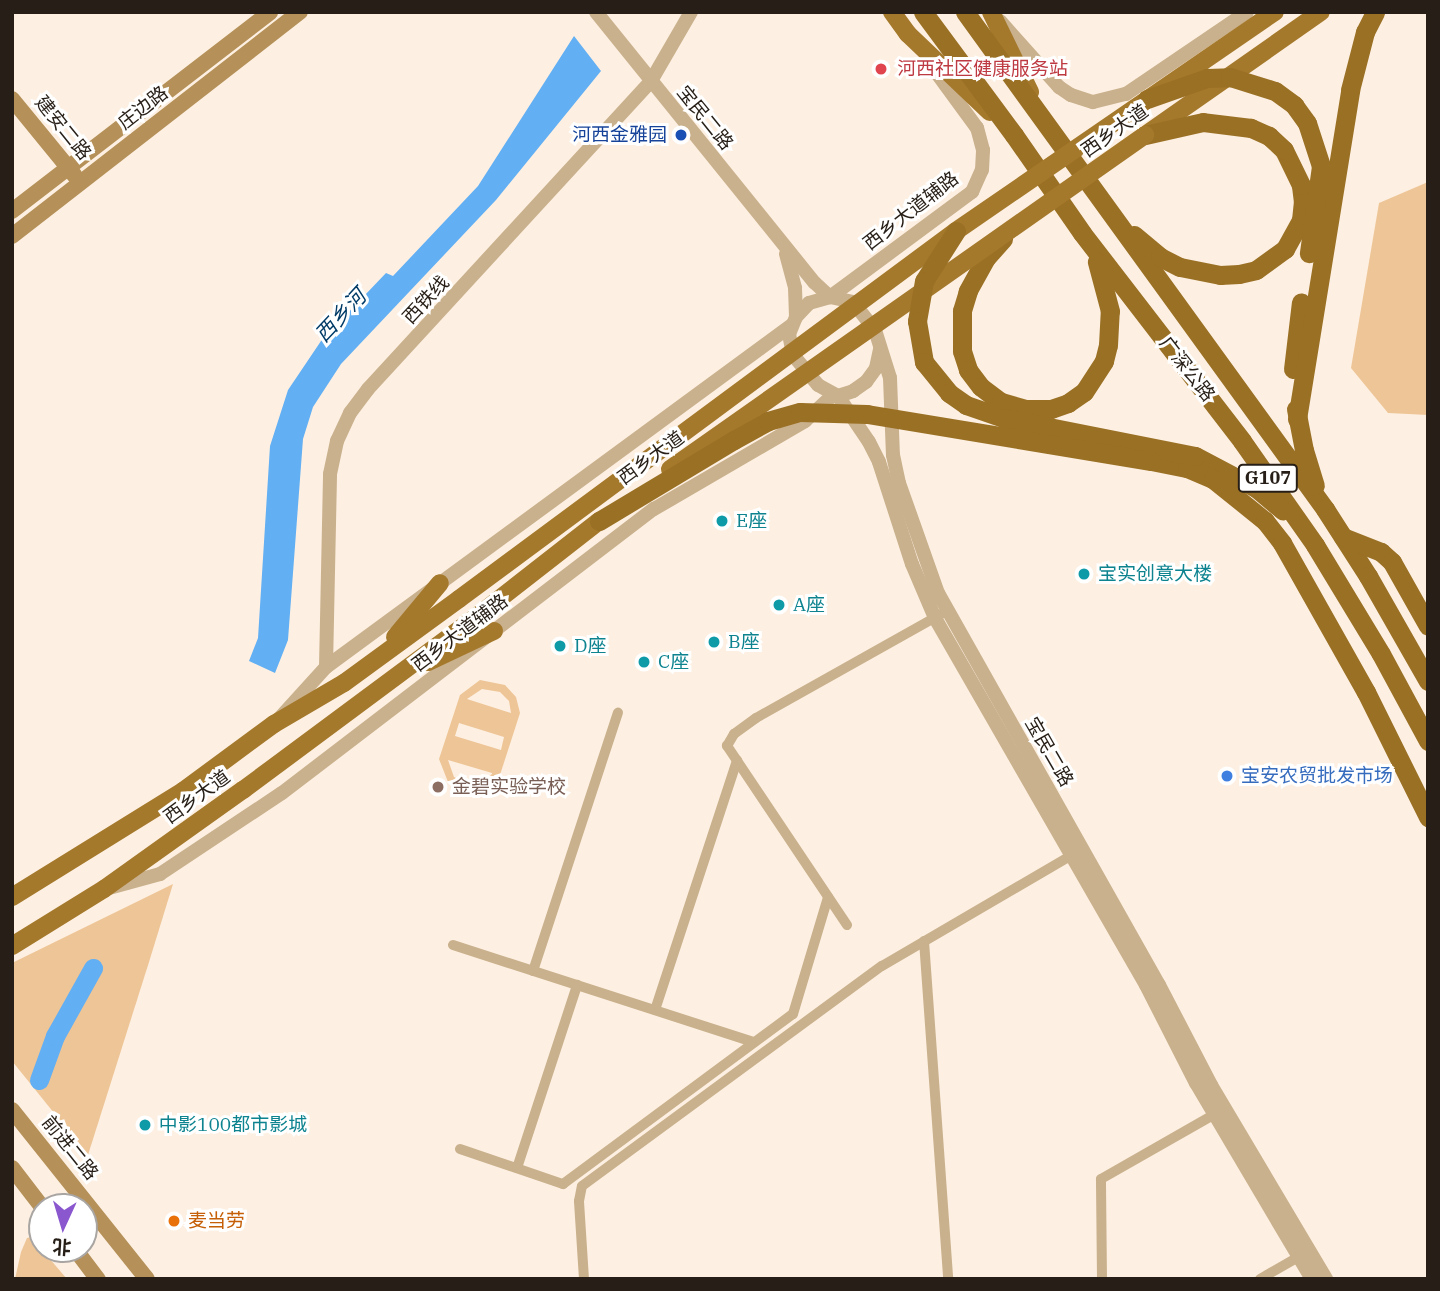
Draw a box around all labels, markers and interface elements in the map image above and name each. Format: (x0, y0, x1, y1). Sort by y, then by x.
place label: 河西社区健康服务站 (897, 58, 1068, 80)
marker: 河西社区健康服务站 (871, 59, 891, 79)
street label: 庄边路 (114, 81, 172, 135)
street label: 宝民二路 (672, 81, 738, 155)
street label: 建安二路 (30, 91, 96, 165)
street label: 西乡大道 (1077, 100, 1153, 162)
place label: 河西金雅园 (572, 124, 667, 146)
marker: 河西金雅园 (673, 127, 689, 143)
street label: 西乡大道辅路 (859, 167, 963, 255)
street label: 西铁线 (398, 271, 454, 329)
water label: 西乡河 (309, 283, 371, 347)
street label: 广深公路 (1155, 332, 1219, 406)
street label: 西乡大道 (614, 426, 688, 490)
road number: G107 (1236, 464, 1300, 492)
place label: E座 (736, 510, 767, 532)
marker: E座 (714, 513, 730, 529)
place label: 宝实创意大楼 (1098, 563, 1212, 585)
marker: 宝实创意大楼 (1076, 566, 1092, 582)
street label: 西乡大道辅路 (408, 590, 512, 676)
place label: A座 (793, 594, 825, 616)
marker: A座 (771, 597, 787, 613)
place label: B座 (728, 631, 760, 653)
marker: B座 (706, 634, 722, 650)
place label: D座 (574, 635, 606, 657)
marker: D座 (552, 638, 568, 654)
place label: C座 (658, 651, 689, 673)
marker: C座 (636, 654, 652, 670)
street label: 宝民二路 (1020, 713, 1078, 791)
street label: 西乡大道 (160, 765, 234, 829)
place label: 宝安农贸批发市场 (1241, 765, 1393, 787)
marker: 宝安农贸批发市场 (1219, 768, 1235, 784)
place label: 金碧实验学校 (452, 776, 566, 798)
marker: 金碧实验学校 (430, 779, 446, 795)
street label: 前进二路 (37, 1111, 103, 1185)
place label: 中影100都市影城 (159, 1114, 307, 1136)
marker: 中影100都市影城 (137, 1117, 153, 1133)
north arrow (28, 1193, 98, 1263)
place label: 麦当劳 (188, 1210, 245, 1232)
marker: 麦当劳 (166, 1213, 182, 1229)
text: 北 (51, 1234, 72, 1260)

